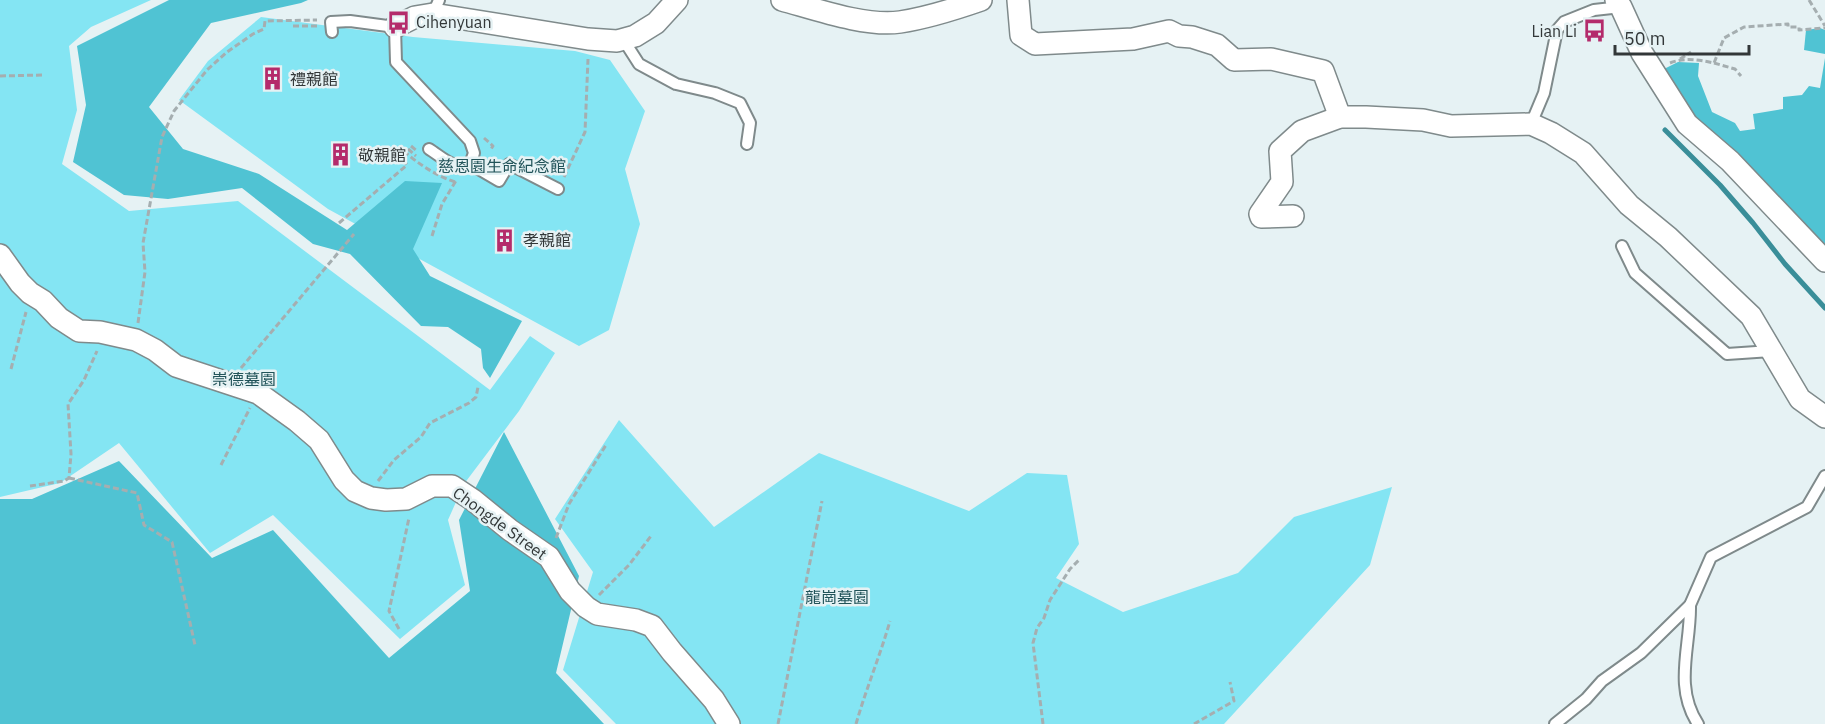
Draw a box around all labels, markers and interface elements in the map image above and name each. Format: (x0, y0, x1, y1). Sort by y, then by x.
bus stop icon: Cihenyuan (385, 9, 411, 35)
place label: Cihenyuan (416, 12, 491, 32)
bus stop icon: Lian Li (1582, 18, 1608, 44)
scale bar (1615, 18, 1748, 56)
place label: Lian Li (1532, 21, 1577, 41)
text: 50 m (1624, 27, 1666, 50)
building icon: 禮親館 (259, 66, 285, 92)
place label: 禮親館 (290, 69, 338, 89)
building icon: 敬親館 (327, 142, 353, 168)
place label: 敬親館 (358, 145, 406, 165)
park label: 慈恩園生命紀念館 (438, 156, 566, 176)
building icon: 孝親館 (492, 227, 518, 253)
place label: 孝親館 (523, 230, 571, 250)
park label: 崇德墓園 (212, 369, 276, 389)
street label: Chongde Street (449, 482, 551, 564)
park label: 龍崗墓園 (805, 587, 869, 607)

